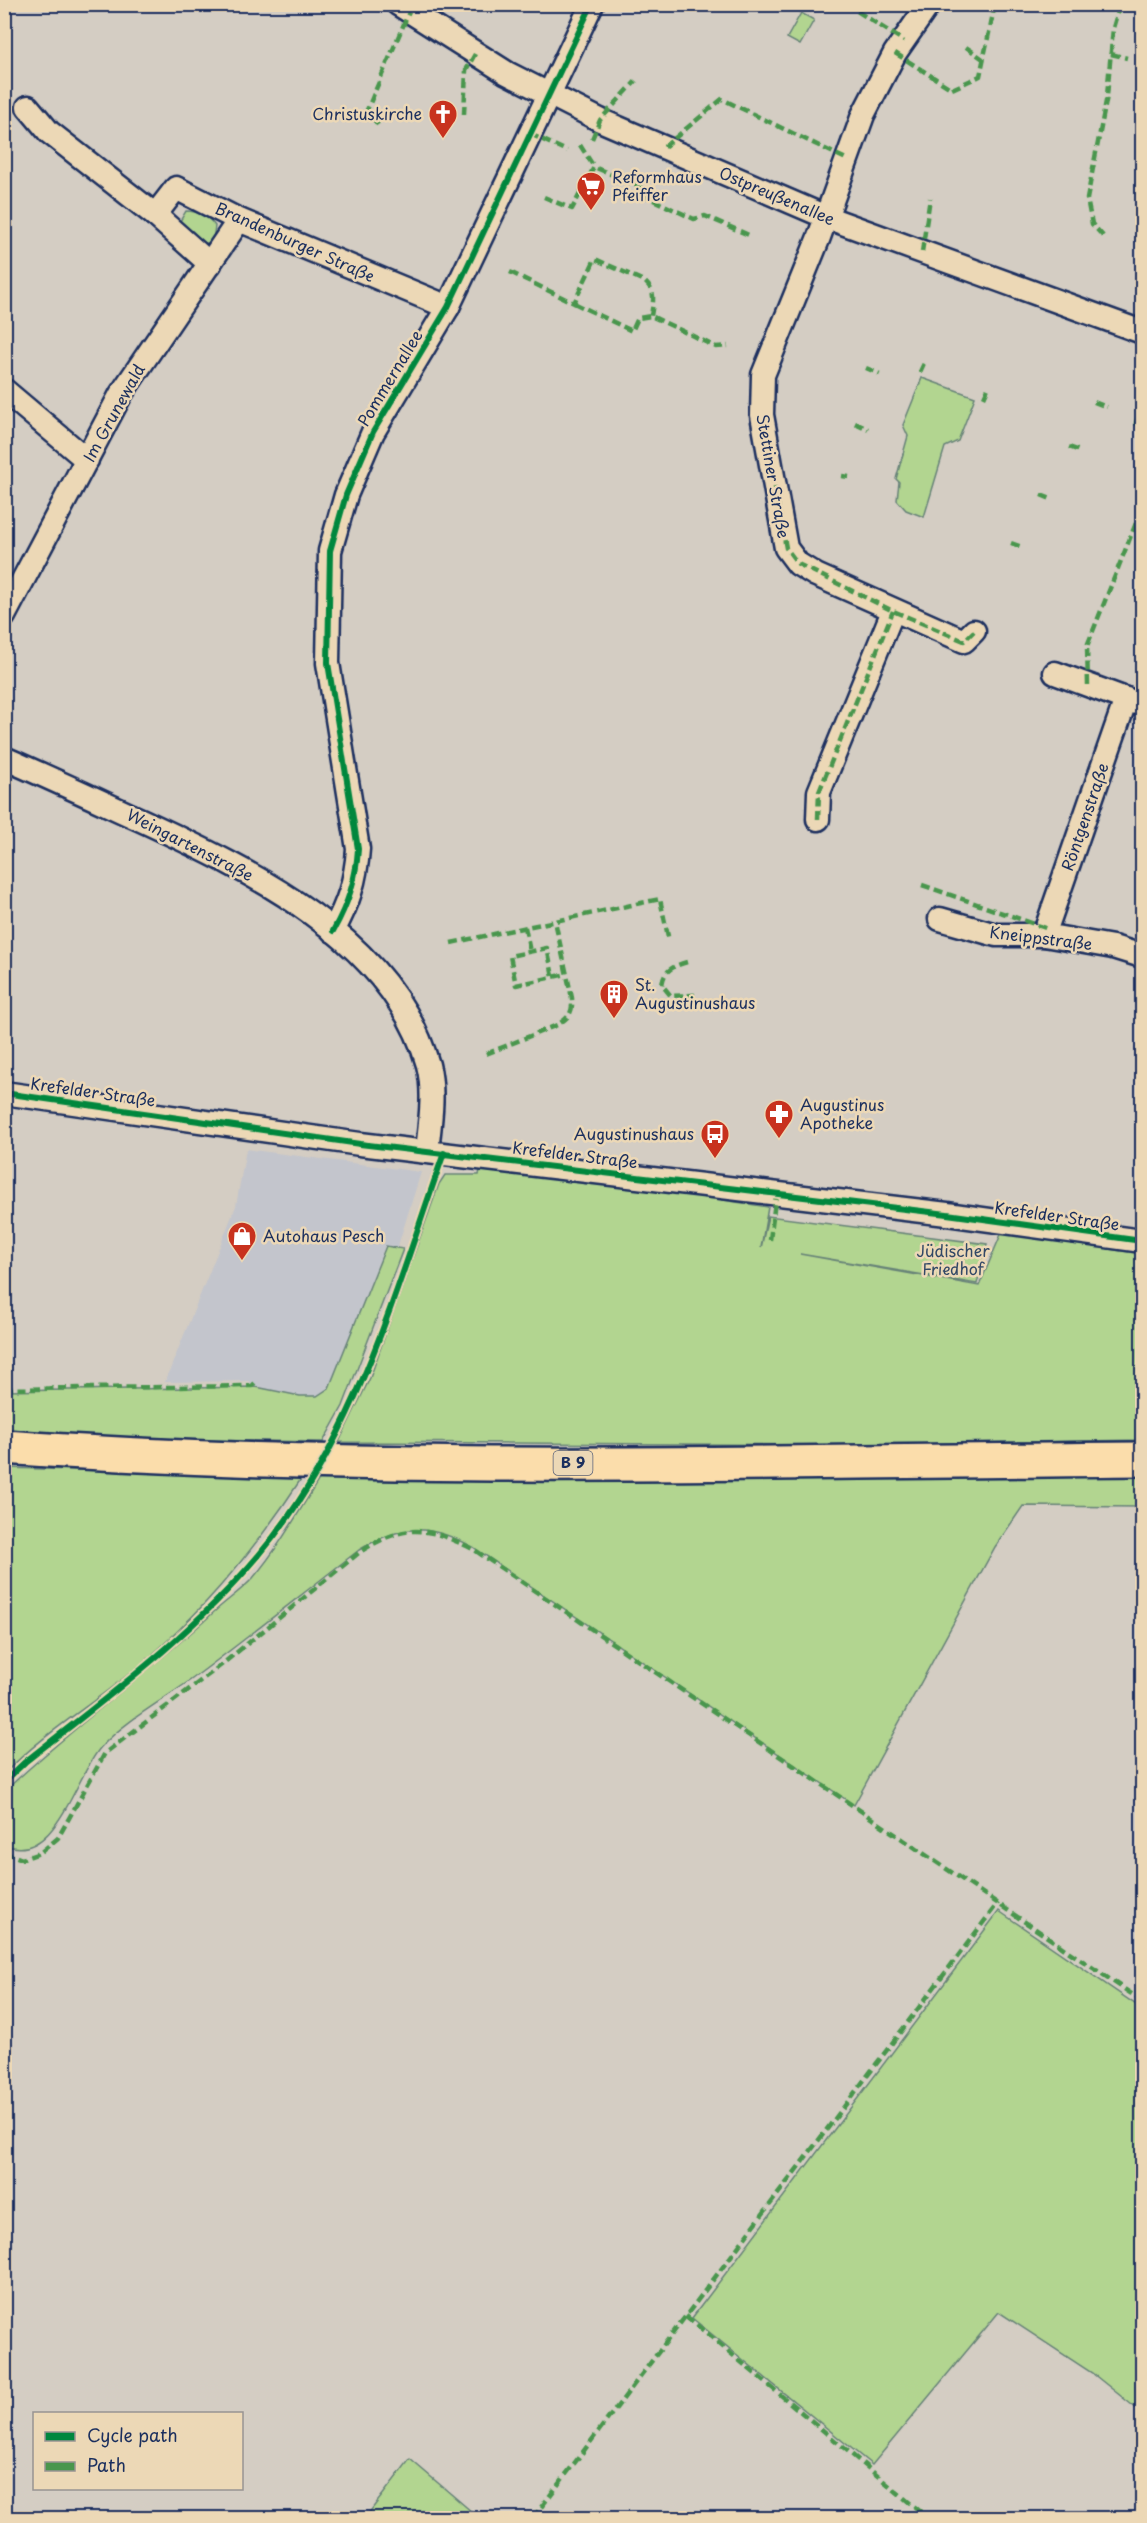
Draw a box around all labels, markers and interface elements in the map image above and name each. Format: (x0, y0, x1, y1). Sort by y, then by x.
church icon: Christuskirche (427, 98, 459, 140)
place label: Christuskirche (312, 101, 422, 125)
street label: Ostpreußenallee (716, 160, 839, 230)
place label: Reformhaus Pfeiffer (612, 164, 702, 206)
supermarket icon: Reformhaus Pfeiffer (575, 170, 607, 212)
street label: Brandenburger Straße (212, 195, 379, 287)
street label: Pommernallee (351, 324, 428, 430)
street label: Im Grunewald (76, 359, 150, 466)
street label: Stettiner Straße (751, 412, 797, 540)
street label: Röntgenstraße (1054, 759, 1114, 874)
street label: Weingartenstraße (123, 802, 258, 886)
street label: Kneippstraße (988, 919, 1094, 955)
place label: St. Augustinushaus (635, 972, 755, 1014)
building icon: St. Augustinushaus (598, 978, 630, 1020)
street label: Krefelder Straße (29, 1070, 157, 1112)
place label: Augustinus Apotheke (800, 1092, 884, 1134)
pharmacy icon: Augustinus Apotheke (763, 1098, 795, 1140)
bus stop icon: Augustinushaus (699, 1118, 731, 1160)
place label: Augustinushaus (574, 1121, 694, 1145)
street label: Krefelder Straße (511, 1134, 639, 1174)
street label: Krefelder Straße (993, 1194, 1121, 1236)
shop icon: Autohaus Pesch (226, 1220, 258, 1262)
place label: Autohaus Pesch (263, 1223, 384, 1247)
park label: Jüdischer Friedhof (916, 1238, 990, 1280)
road number: B 9 (554, 1451, 592, 1475)
legend (33, 2412, 243, 2490)
text: Cycle path (87, 2421, 178, 2448)
text: Path (87, 2451, 126, 2478)

